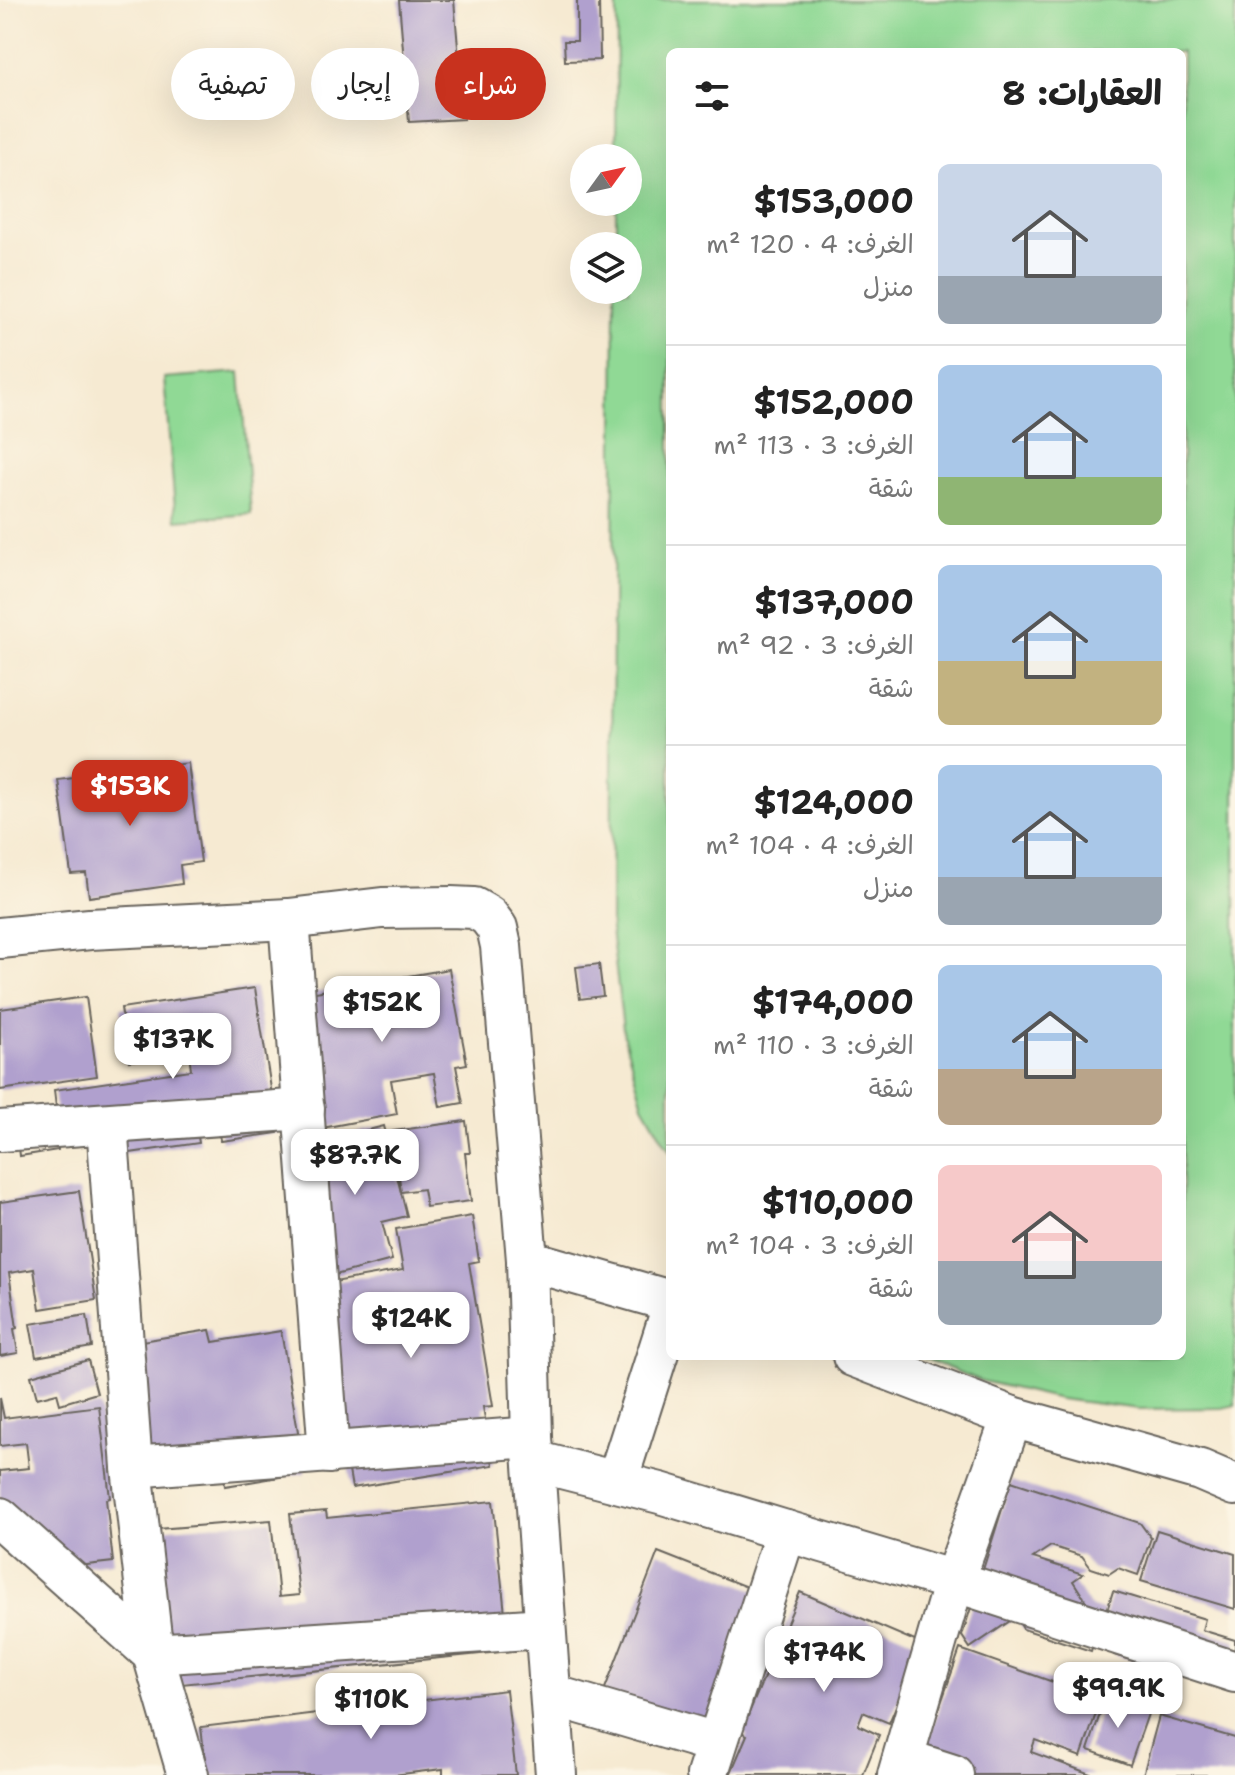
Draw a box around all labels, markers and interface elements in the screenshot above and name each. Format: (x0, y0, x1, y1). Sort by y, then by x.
chip: تصفية (171, 48, 295, 120)
chip: إيجار (311, 48, 419, 120)
chip: شراء (435, 48, 546, 120)
text: العقارات: 8 (1002, 70, 1162, 116)
icon: filters (690, 74, 734, 118)
north arrow (570, 144, 642, 216)
map controls (570, 144, 642, 304)
text: $153,000 (753, 178, 914, 224)
icon: home (1002, 196, 1098, 292)
text: الغرف: 4 · 120 m² (706, 226, 914, 261)
button: layers (570, 232, 642, 304)
text: منزل (863, 269, 914, 304)
text: $152,000 (753, 379, 914, 425)
icon: home (1002, 397, 1098, 493)
text: الغرف: 3 · 113 m² (714, 427, 914, 462)
text: شقة (869, 470, 914, 505)
text: $137,000 (754, 579, 914, 625)
icon: home (1002, 597, 1098, 693)
text: الغرف: 3 · 92 m² (716, 627, 914, 662)
text: شقة (869, 670, 914, 705)
pin: $153K (74, 760, 186, 828)
text: $153K (90, 768, 170, 803)
text: $124,000 (753, 779, 914, 825)
icon: home (1002, 797, 1098, 893)
text: الغرف: 4 · 104 m² (706, 827, 914, 862)
text: منزل (863, 870, 914, 905)
pin: $152K (326, 976, 438, 1044)
text: $174,000 (752, 979, 914, 1025)
text: $152K (342, 984, 422, 1019)
icon: home (1002, 997, 1098, 1093)
pin: $137K (117, 1013, 229, 1081)
text: $137K (132, 1021, 214, 1056)
text: الغرف: 3 · 110 m² (713, 1027, 914, 1062)
text: شقة (869, 1070, 914, 1105)
pin: $87.7K (290, 1129, 420, 1197)
text: $87.7K (309, 1137, 401, 1172)
text: $110,000 (761, 1179, 914, 1225)
icon: home (1002, 1197, 1098, 1293)
text: الغرف: 3 · 104 m² (706, 1227, 914, 1262)
text: شقة (869, 1270, 914, 1305)
pin: $124K (355, 1292, 467, 1360)
text: $124K (370, 1300, 452, 1335)
pin: $174K (768, 1626, 880, 1694)
text: $174K (783, 1634, 865, 1669)
pin: $99.9K (1053, 1662, 1183, 1730)
text: $99.9K (1072, 1670, 1164, 1705)
pin: $110K (315, 1673, 427, 1741)
text: $110K (333, 1681, 409, 1716)

